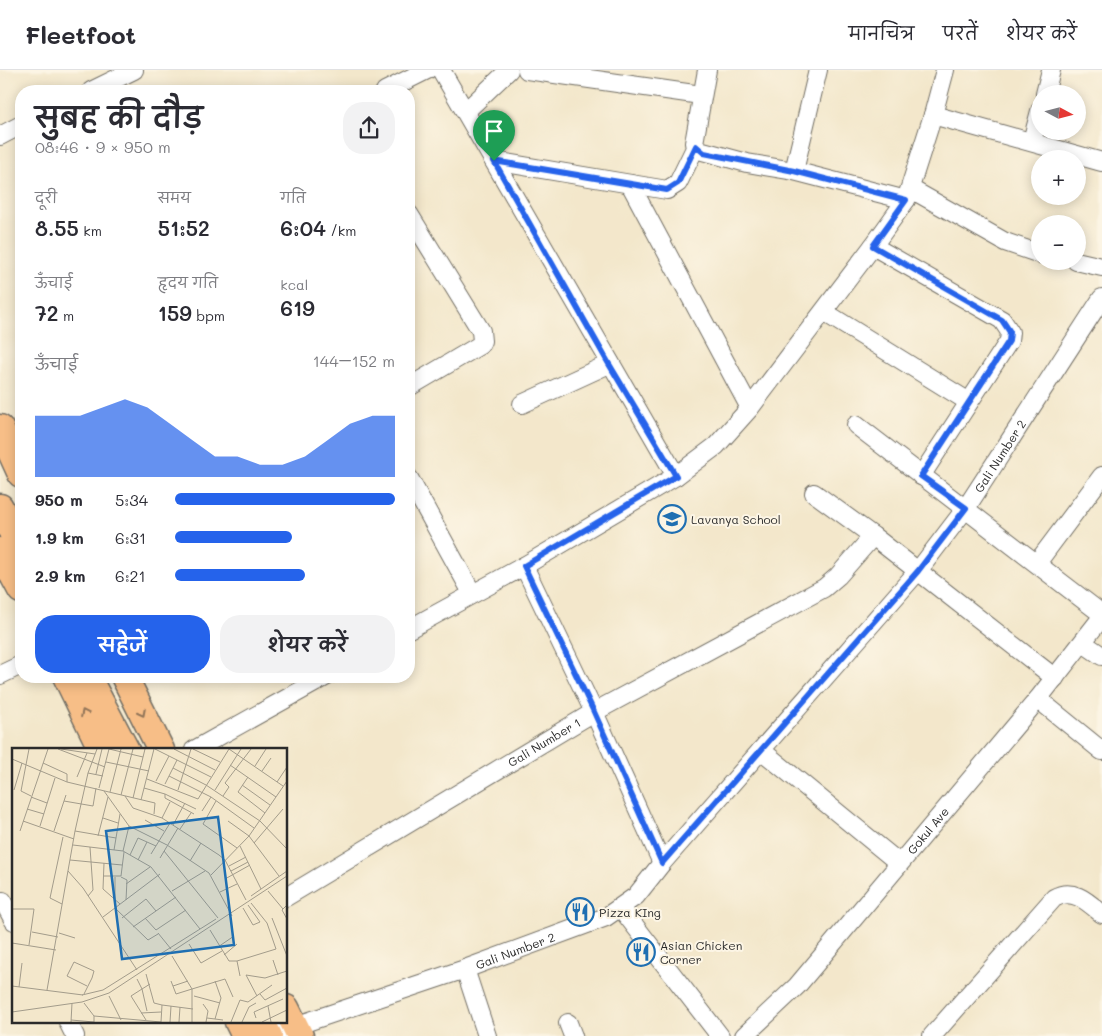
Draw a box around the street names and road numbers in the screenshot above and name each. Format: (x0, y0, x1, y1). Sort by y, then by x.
street label: Gali Number 2 (970, 417, 1029, 495)
street label: Gali Number 1 (505, 714, 583, 770)
street label: Gokul Ave (903, 804, 952, 857)
street label: Gali Number 2 (473, 929, 557, 972)

